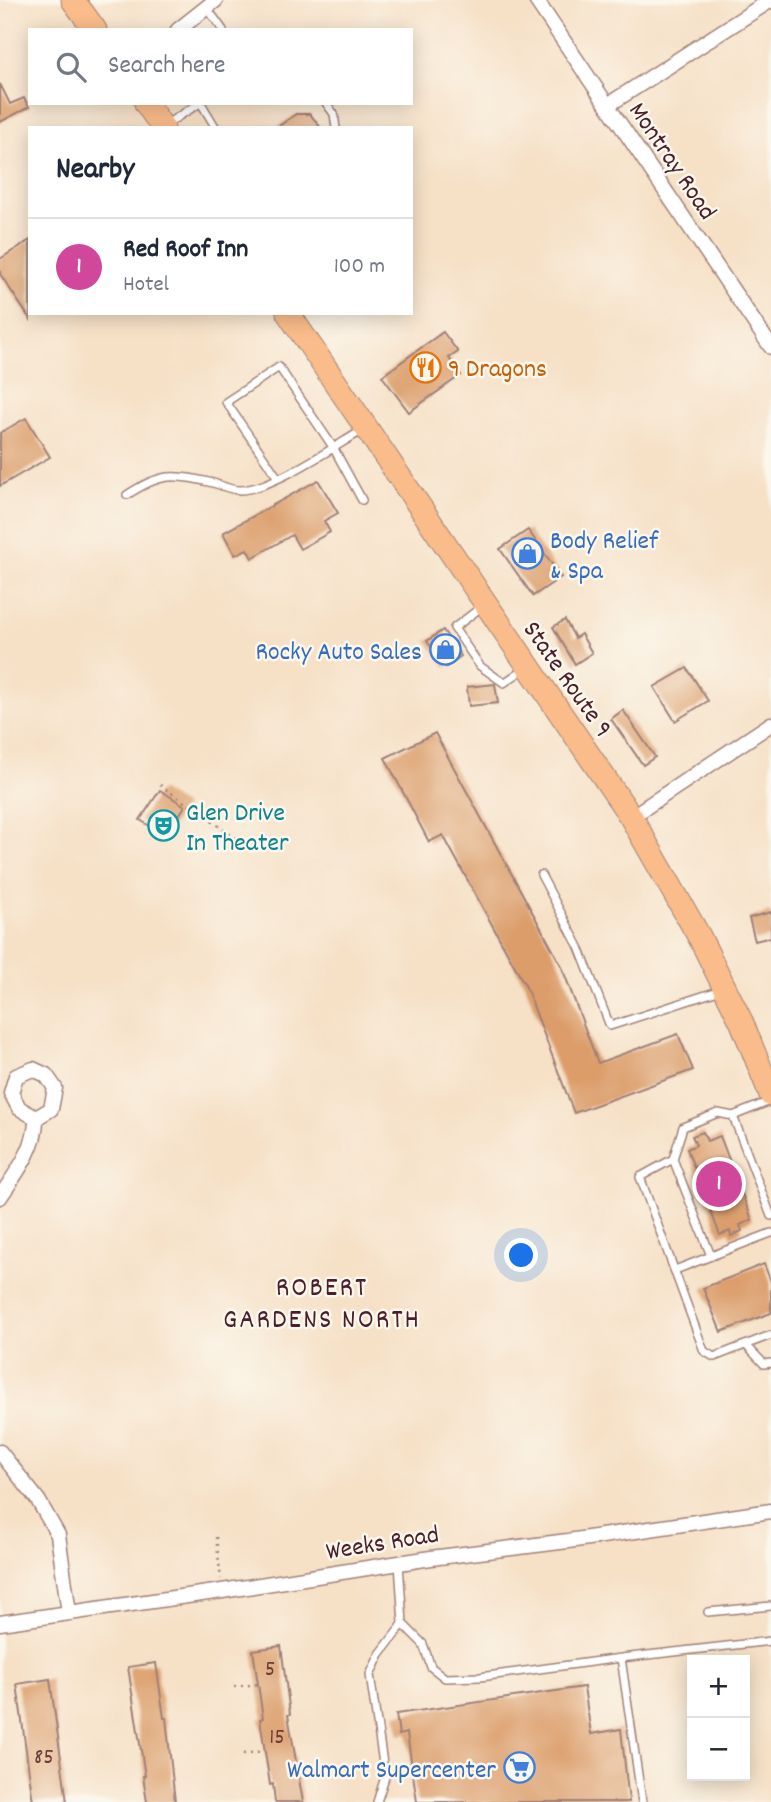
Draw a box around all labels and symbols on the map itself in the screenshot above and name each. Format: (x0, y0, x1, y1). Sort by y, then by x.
street label: Montray Road (618, 96, 724, 228)
restaurant icon: 9 Dragons (408, 350, 442, 384)
place label: 9 Dragons (448, 352, 547, 389)
place label: Body Relief & Spa (550, 524, 659, 591)
shop icon: Body Relief & Spa (510, 537, 544, 571)
street label: State Route 9 (512, 614, 620, 746)
shop icon: Rocky Auto Sales (428, 633, 462, 667)
place label: Rocky Auto Sales (255, 635, 422, 672)
place label: Glen Drive In Theater (186, 796, 289, 863)
theatre icon: Glen Drive In Theater (146, 809, 180, 843)
pin: 1 (696, 1158, 742, 1210)
your location (504, 1238, 538, 1272)
district label: ROBERT GARDENS NORTH (223, 1270, 421, 1342)
street label: Weeks Road (323, 1517, 442, 1572)
house number: 5 (265, 1654, 275, 1687)
house number: 15 (269, 1722, 285, 1755)
house number: 85 (34, 1742, 54, 1775)
supermarket icon: Walmart Supercenter (502, 1751, 536, 1785)
place label: Walmart Supercenter (287, 1753, 496, 1790)

